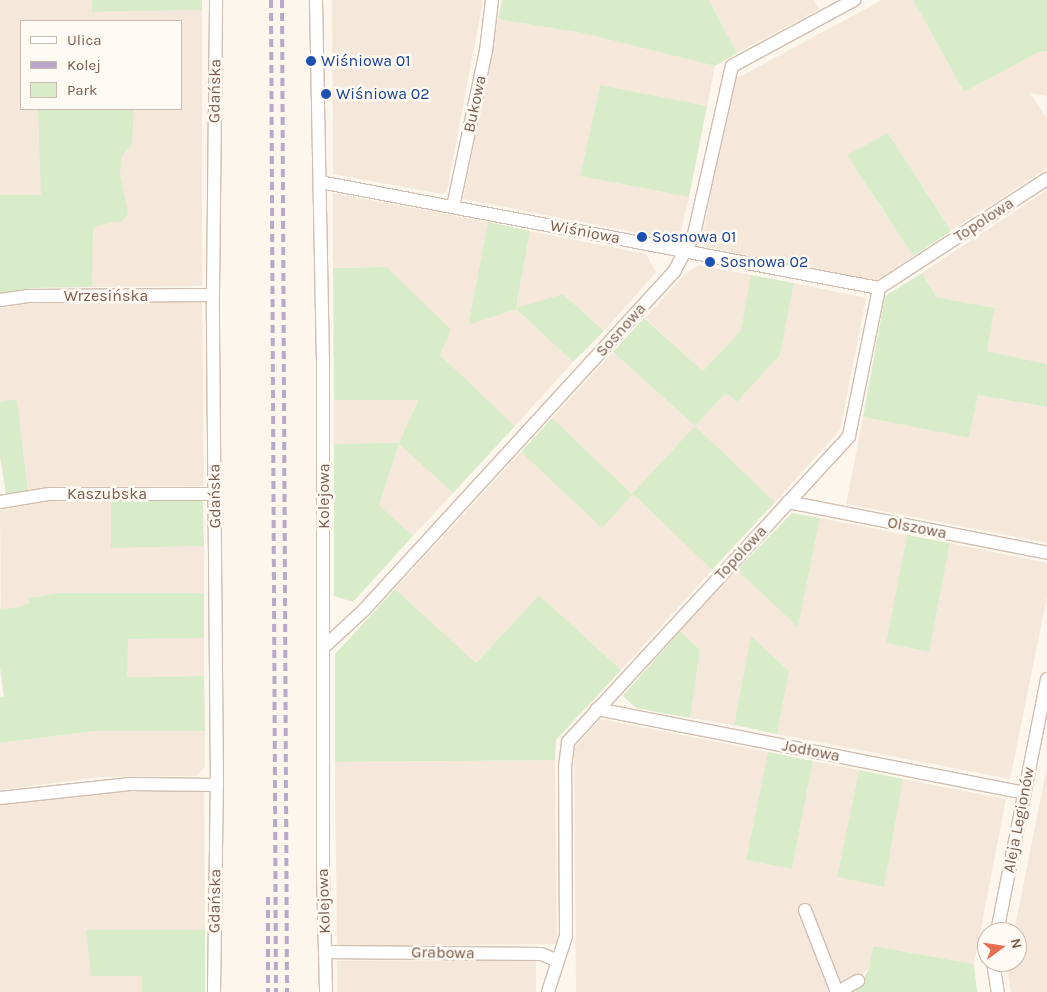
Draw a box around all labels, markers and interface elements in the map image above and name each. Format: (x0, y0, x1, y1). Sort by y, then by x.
legend (20, 20, 182, 110)
text: Ulica (67, 31, 101, 49)
place label: Wiśniowa 01 (321, 51, 411, 71)
marker: Wiśniowa 01 (305, 55, 317, 67)
text: Kolej (67, 56, 101, 74)
street label: Gdańska (205, 59, 225, 123)
street label: Bukowa (460, 74, 490, 134)
text: Park (67, 81, 97, 99)
place label: Wiśniowa 02 (336, 84, 430, 104)
marker: Wiśniowa 02 (320, 88, 332, 100)
street label: Topolowa (951, 194, 1017, 246)
street label: Wiśniowa (548, 216, 622, 248)
place label: Sosnowa 01 (652, 227, 736, 247)
marker: Sosnowa 01 (636, 231, 648, 243)
place label: Sosnowa 02 (720, 252, 808, 272)
marker: Sosnowa 02 (704, 256, 716, 268)
street label: Wrzesińska (64, 286, 148, 306)
street label: Sosnowa (592, 299, 650, 361)
street label: Kolejowa (314, 463, 334, 529)
street label: Gdańska (205, 464, 225, 528)
street label: Kaszubska (67, 484, 147, 504)
street label: Olszowa (886, 513, 948, 543)
street label: Topolowa (711, 522, 771, 584)
street label: Jodłowa (781, 736, 841, 766)
street label: Aleja Legionów (999, 765, 1039, 875)
street label: Kolejowa (313, 868, 335, 934)
street label: Gdańska (205, 869, 225, 933)
north arrow (977, 922, 1027, 972)
text: N (1007, 937, 1026, 950)
street label: Grabowa (411, 943, 475, 963)

